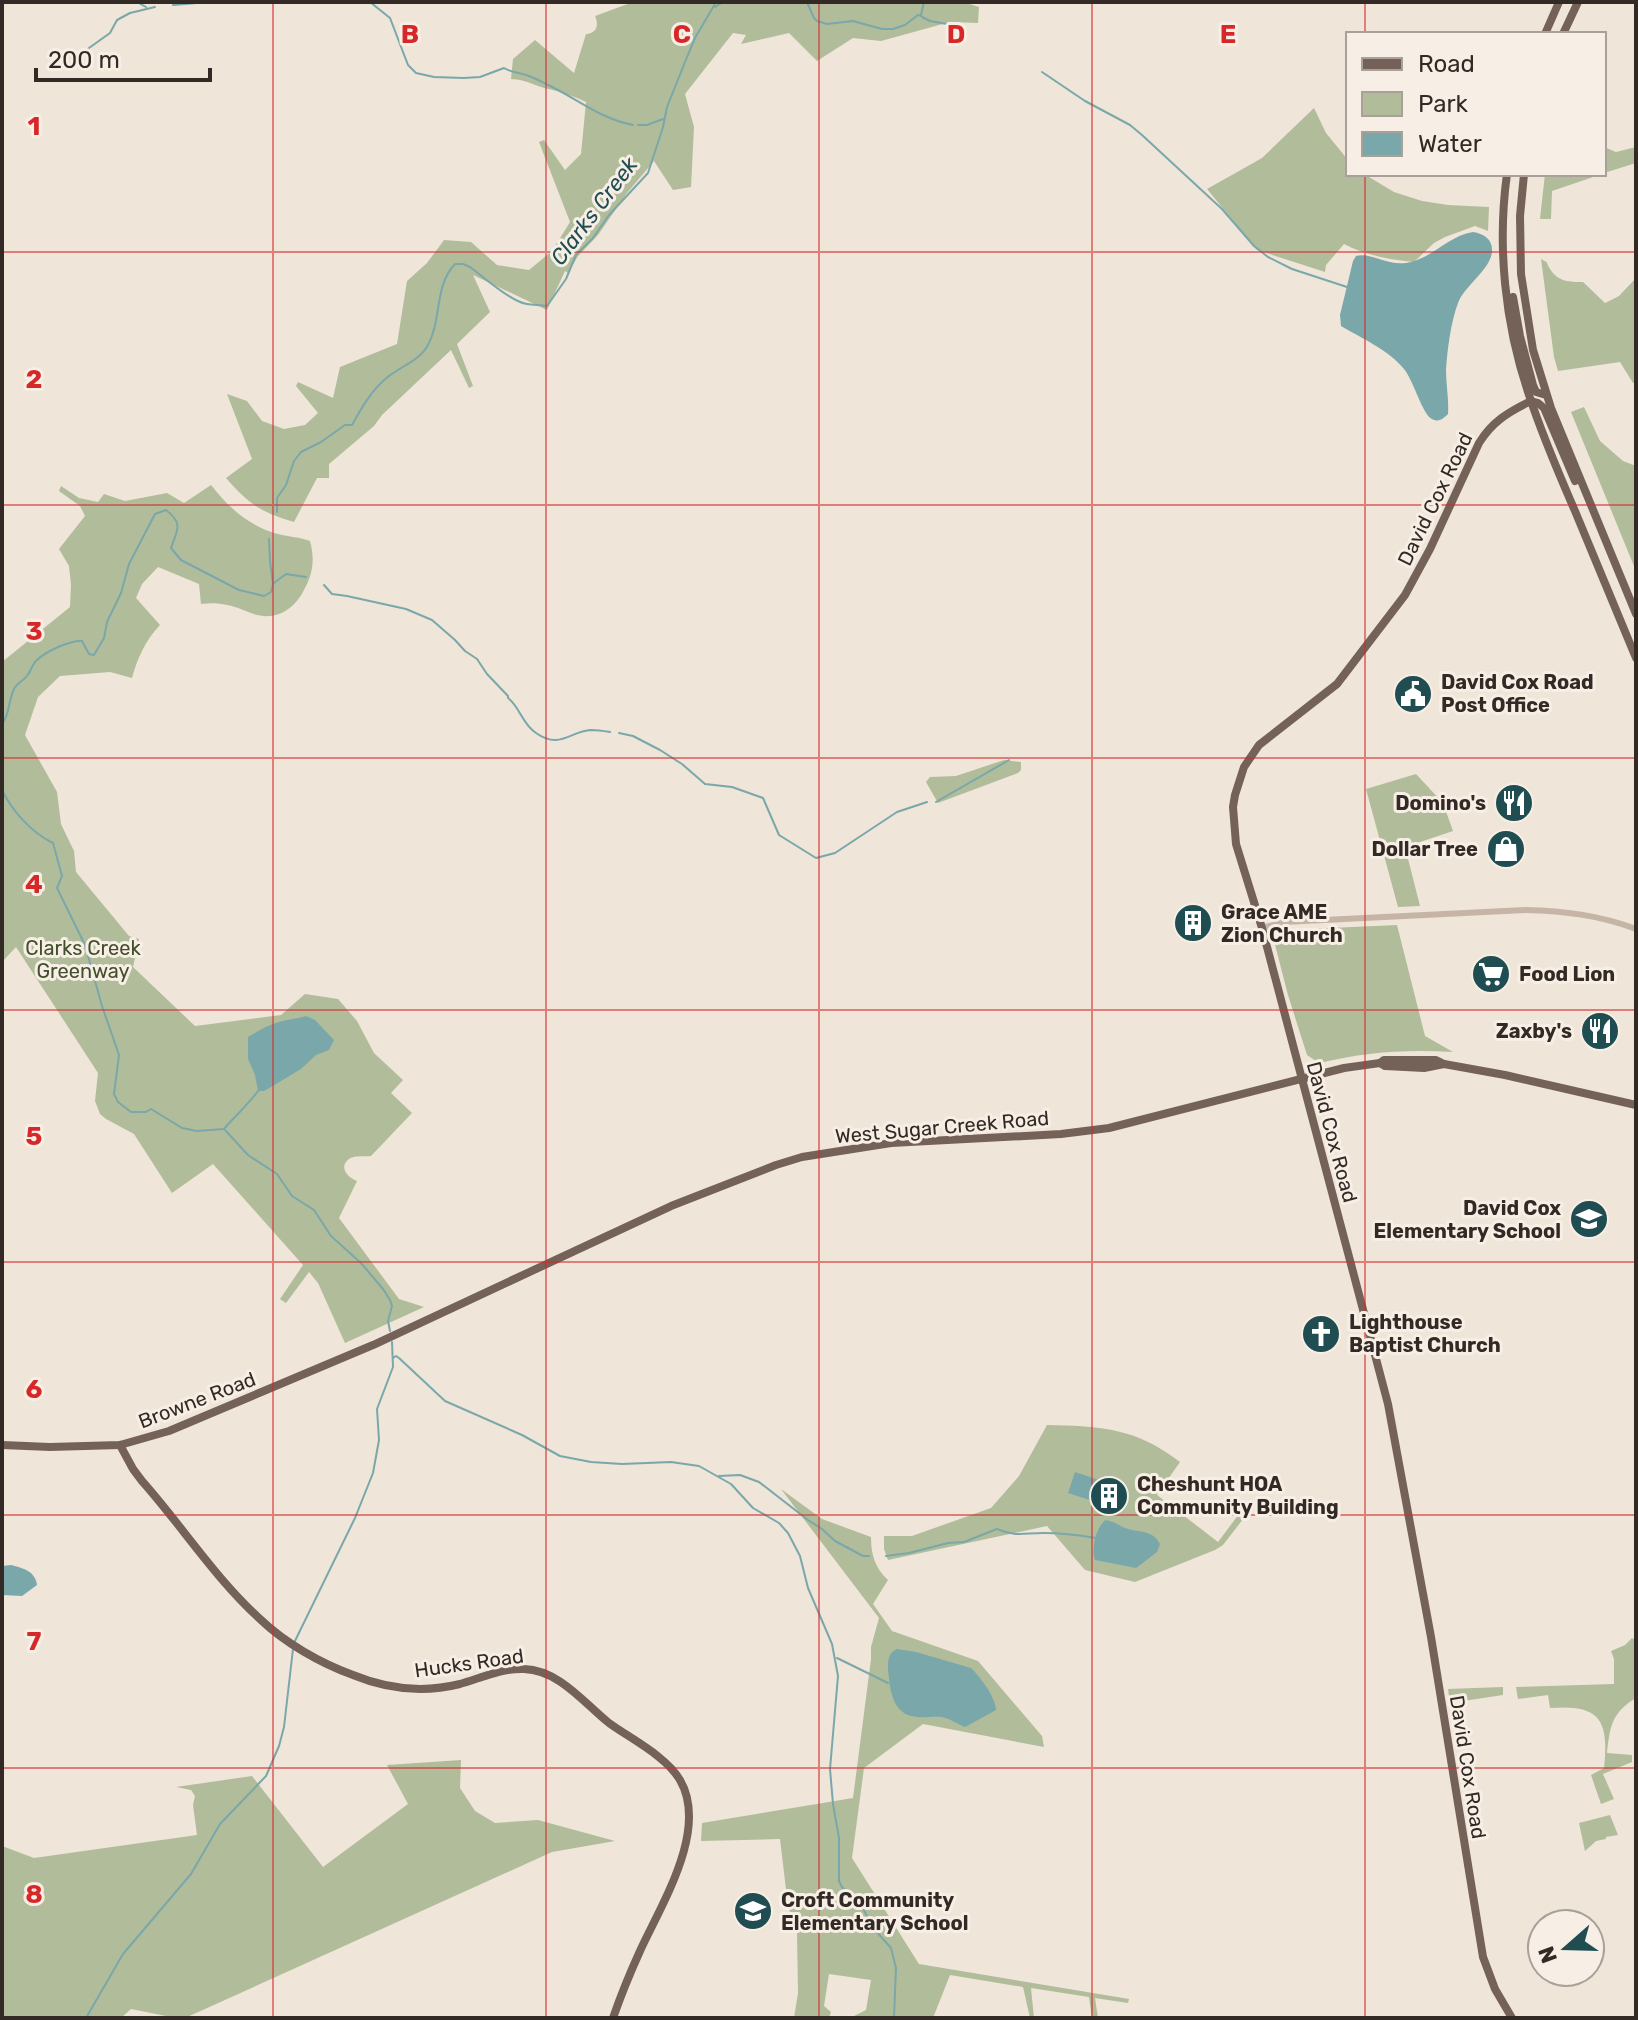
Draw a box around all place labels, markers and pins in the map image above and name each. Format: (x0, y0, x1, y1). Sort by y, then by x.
place label: David Cox Road Post Office (1441, 670, 1594, 717)
public building icon: David Cox Road Post Office (1392, 673, 1434, 715)
restaurant icon: Domino's (1493, 782, 1535, 824)
place label: Domino's (1395, 791, 1486, 815)
shop icon: Dollar Tree (1485, 828, 1527, 870)
place label: Dollar Tree (1371, 837, 1478, 861)
place label: Grace AME Zion Church (1221, 900, 1343, 947)
building icon: Grace AME Zion Church (1172, 902, 1214, 944)
supermarket icon: Food Lion (1470, 953, 1512, 995)
place label: Food Lion (1519, 962, 1615, 986)
restaurant icon: Zaxby's (1579, 1010, 1621, 1052)
place label: Zaxby's (1496, 1019, 1572, 1043)
place label: David Cox Elementary School (1374, 1196, 1561, 1243)
school or university icon: David Cox Elementary School (1568, 1198, 1610, 1240)
place label: Lighthouse Baptist Church (1349, 1310, 1501, 1357)
church icon: Lighthouse Baptist Church (1300, 1313, 1342, 1355)
place label: Cheshunt HOA Community Building (1137, 1472, 1339, 1519)
building icon: Cheshunt HOA Community Building (1088, 1475, 1130, 1517)
place label: Croft Community Elementary School (781, 1888, 968, 1935)
school or university icon: Croft Community Elementary School (732, 1890, 774, 1932)

